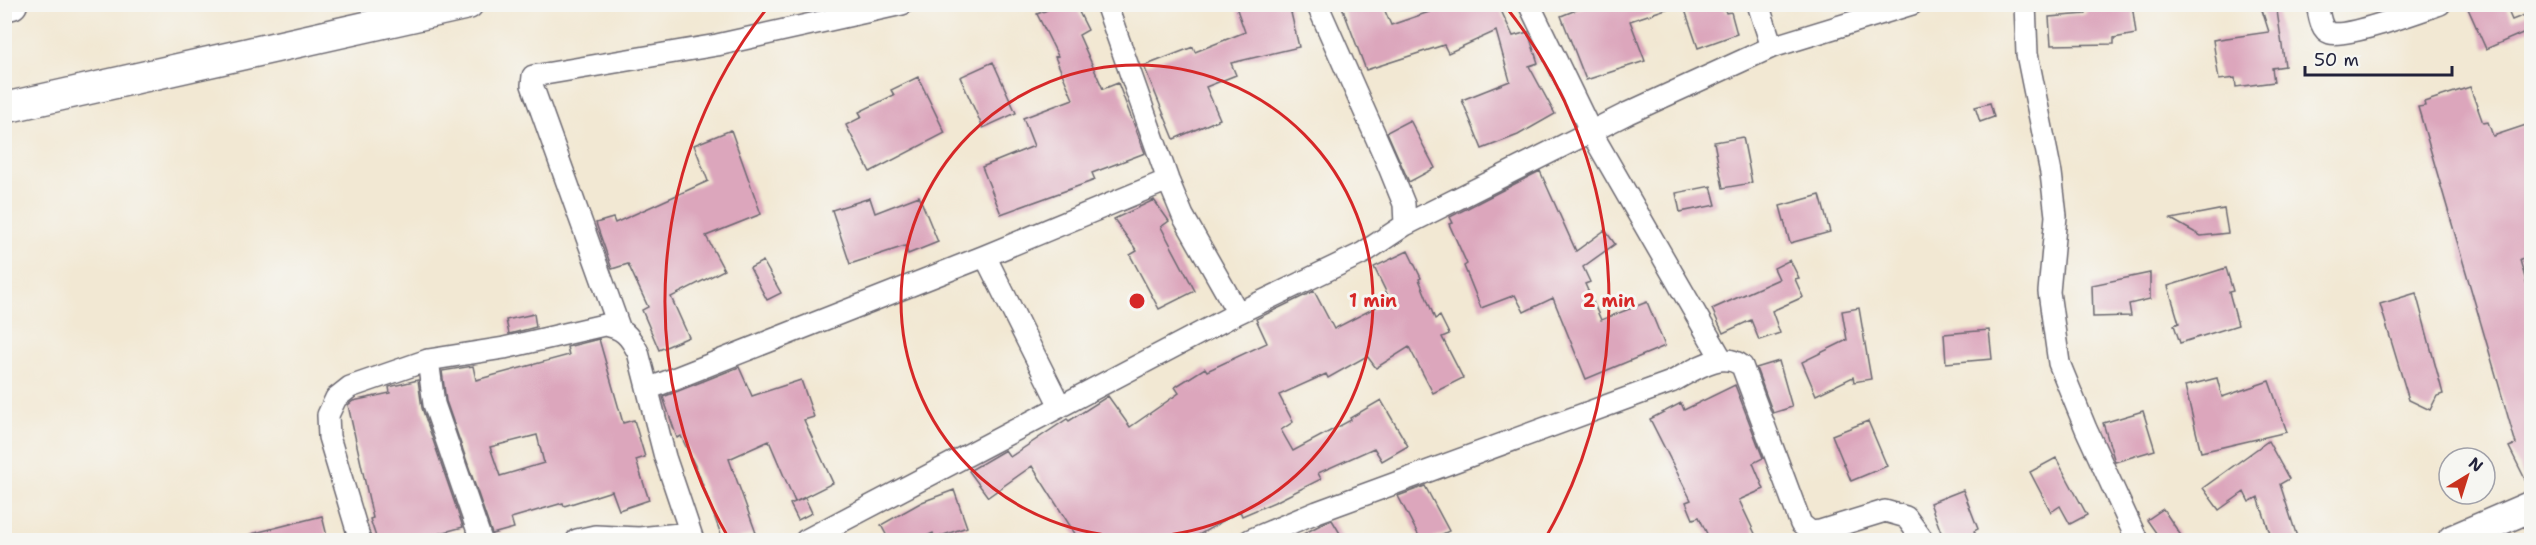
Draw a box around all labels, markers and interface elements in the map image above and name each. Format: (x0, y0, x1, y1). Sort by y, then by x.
scale bar (2305, 39, 2452, 77)
text: 50 m (2314, 48, 2359, 72)
text: 1 min (1349, 289, 1397, 313)
text: 2 min (1583, 289, 1635, 313)
centre of rings (1127, 291, 1147, 311)
north arrow (2437, 446, 2497, 506)
text: N (2464, 452, 2487, 477)

